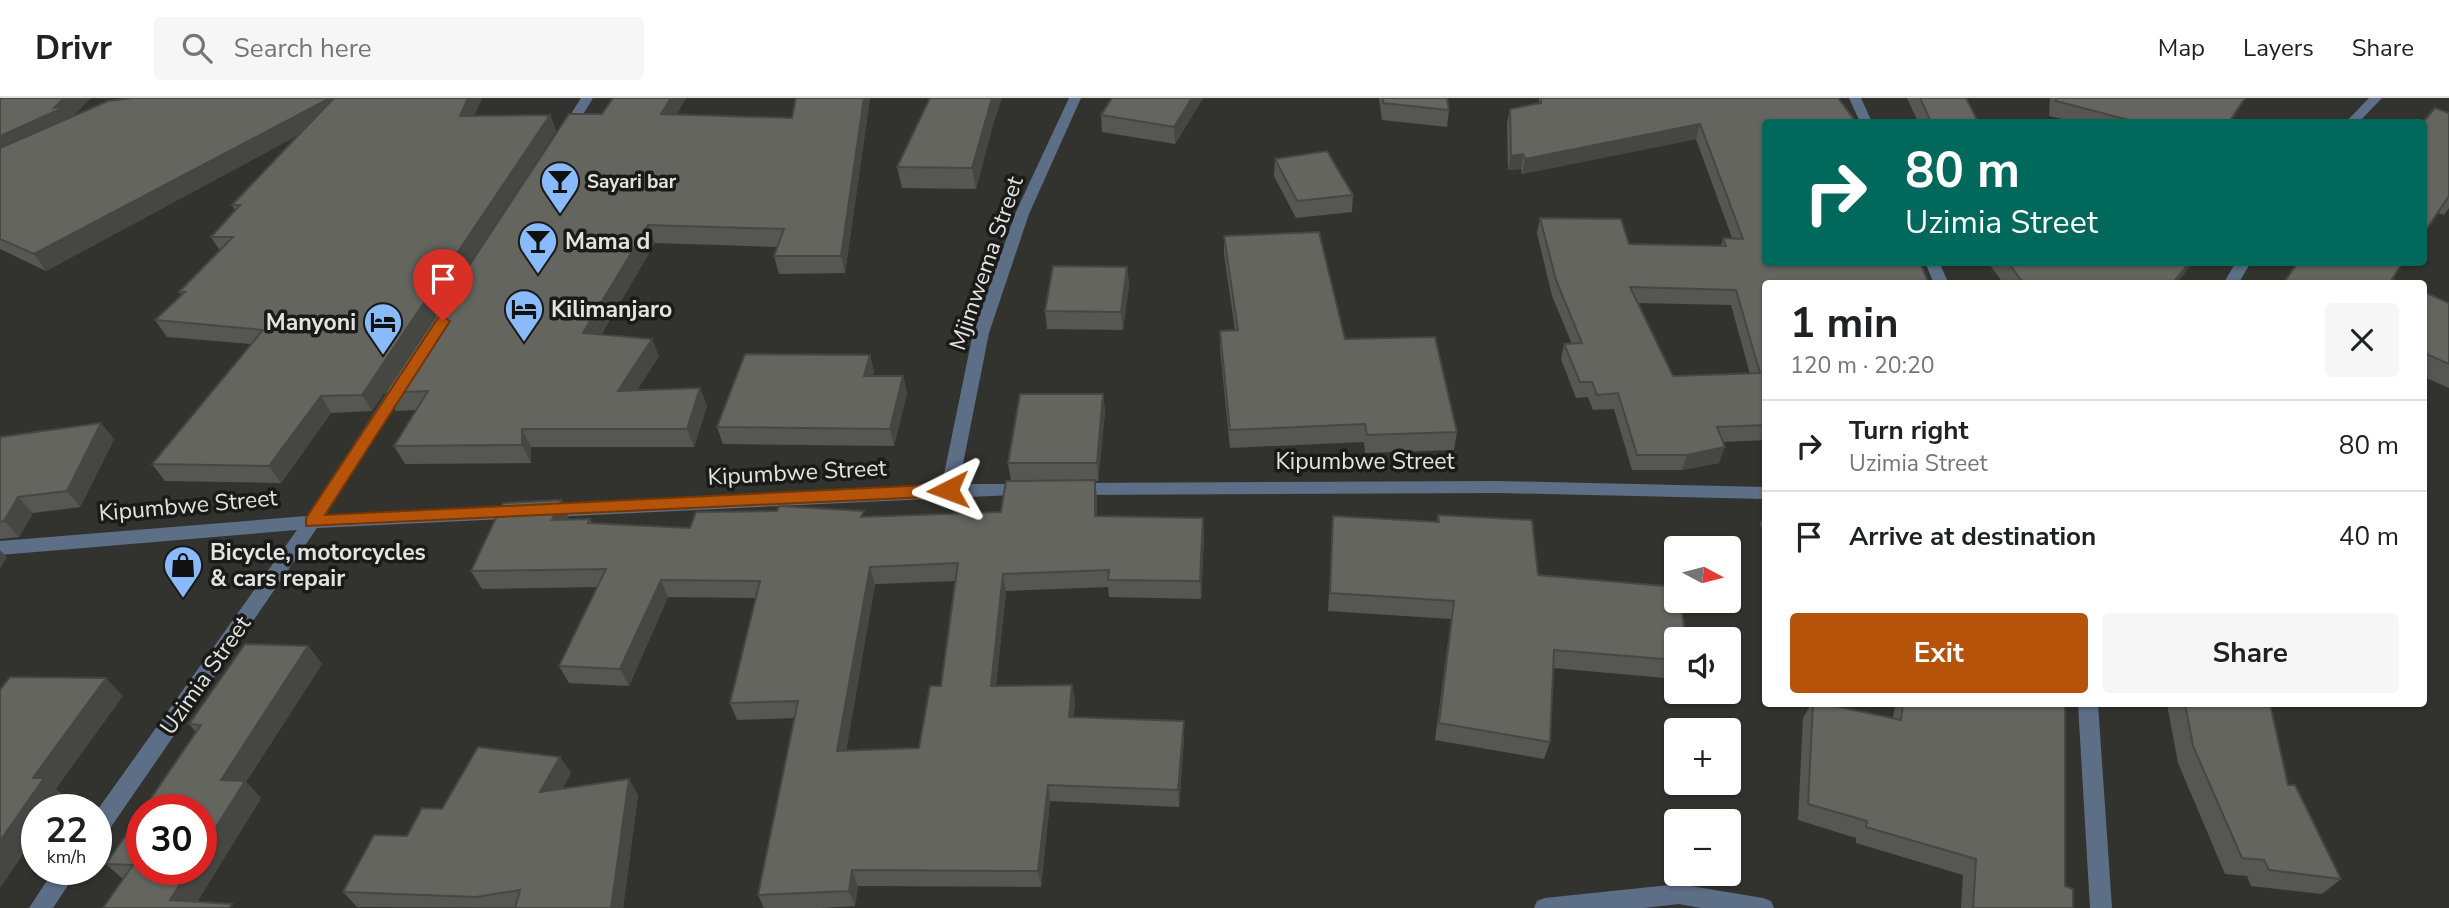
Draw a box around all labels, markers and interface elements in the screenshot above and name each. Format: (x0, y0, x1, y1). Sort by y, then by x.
search box (154, 17, 644, 80)
text: Drivr (35, 26, 112, 71)
icon: search (178, 29, 216, 67)
text: Search here (234, 31, 372, 66)
text: Map (2158, 32, 2205, 64)
text: Layers (2243, 32, 2314, 64)
text: Share (2352, 32, 2414, 64)
text: 80 m (1905, 137, 2020, 204)
icon: right (1790, 147, 1881, 238)
bar icon: Sayari bar (539, 160, 581, 215)
place label: Sayari bar (587, 169, 677, 195)
street label: Mjimwema Street (942, 171, 1031, 354)
text: Uzimia Street (1905, 201, 2098, 244)
bar icon: Mama d (517, 220, 559, 275)
place label: Mama d (565, 226, 650, 257)
pin (413, 249, 473, 321)
icon: arrive (424, 260, 462, 298)
hotel icon: Kilimanjaro (503, 288, 545, 343)
place label: Kilimanjaro (551, 294, 672, 325)
text: 1 min (1790, 295, 1899, 352)
hotel icon: Manyoni (362, 301, 404, 356)
button: close (2325, 303, 2399, 377)
place label: Manyoni (266, 307, 356, 338)
text: 120 m · 20:20 (1790, 350, 1935, 381)
text: Turn right (1849, 413, 1968, 448)
icon: right (1790, 427, 1828, 465)
text: 80 m (2339, 428, 2399, 463)
street label: Kipumbwe Street (1275, 446, 1455, 477)
text: Uzimia Street (1849, 448, 1988, 479)
street label: Kipumbwe Street (707, 452, 888, 493)
position arrow (911, 453, 985, 527)
street label: Kipumbwe Street (98, 482, 280, 529)
icon: arrive (1790, 518, 1828, 556)
text: Arrive at destination (1849, 519, 2096, 554)
text: 40 m (2339, 519, 2399, 554)
north arrow (1664, 536, 1741, 612)
map controls (1664, 536, 1741, 886)
place label: Bicycle, motorcycles & cars repair (210, 537, 426, 594)
shop icon: Bicycle, motorcycles & cars repair (162, 544, 204, 599)
street label: Uzimia Street (153, 609, 258, 741)
button: Exit (1790, 613, 2088, 693)
button: Share (2102, 613, 2399, 693)
button: sound (1664, 627, 1741, 704)
button: + (1664, 718, 1741, 795)
speed limit sign: 30 (126, 794, 217, 885)
text: 22 (45, 807, 88, 854)
button: − (1664, 809, 1741, 886)
text: km/h (47, 845, 86, 869)

